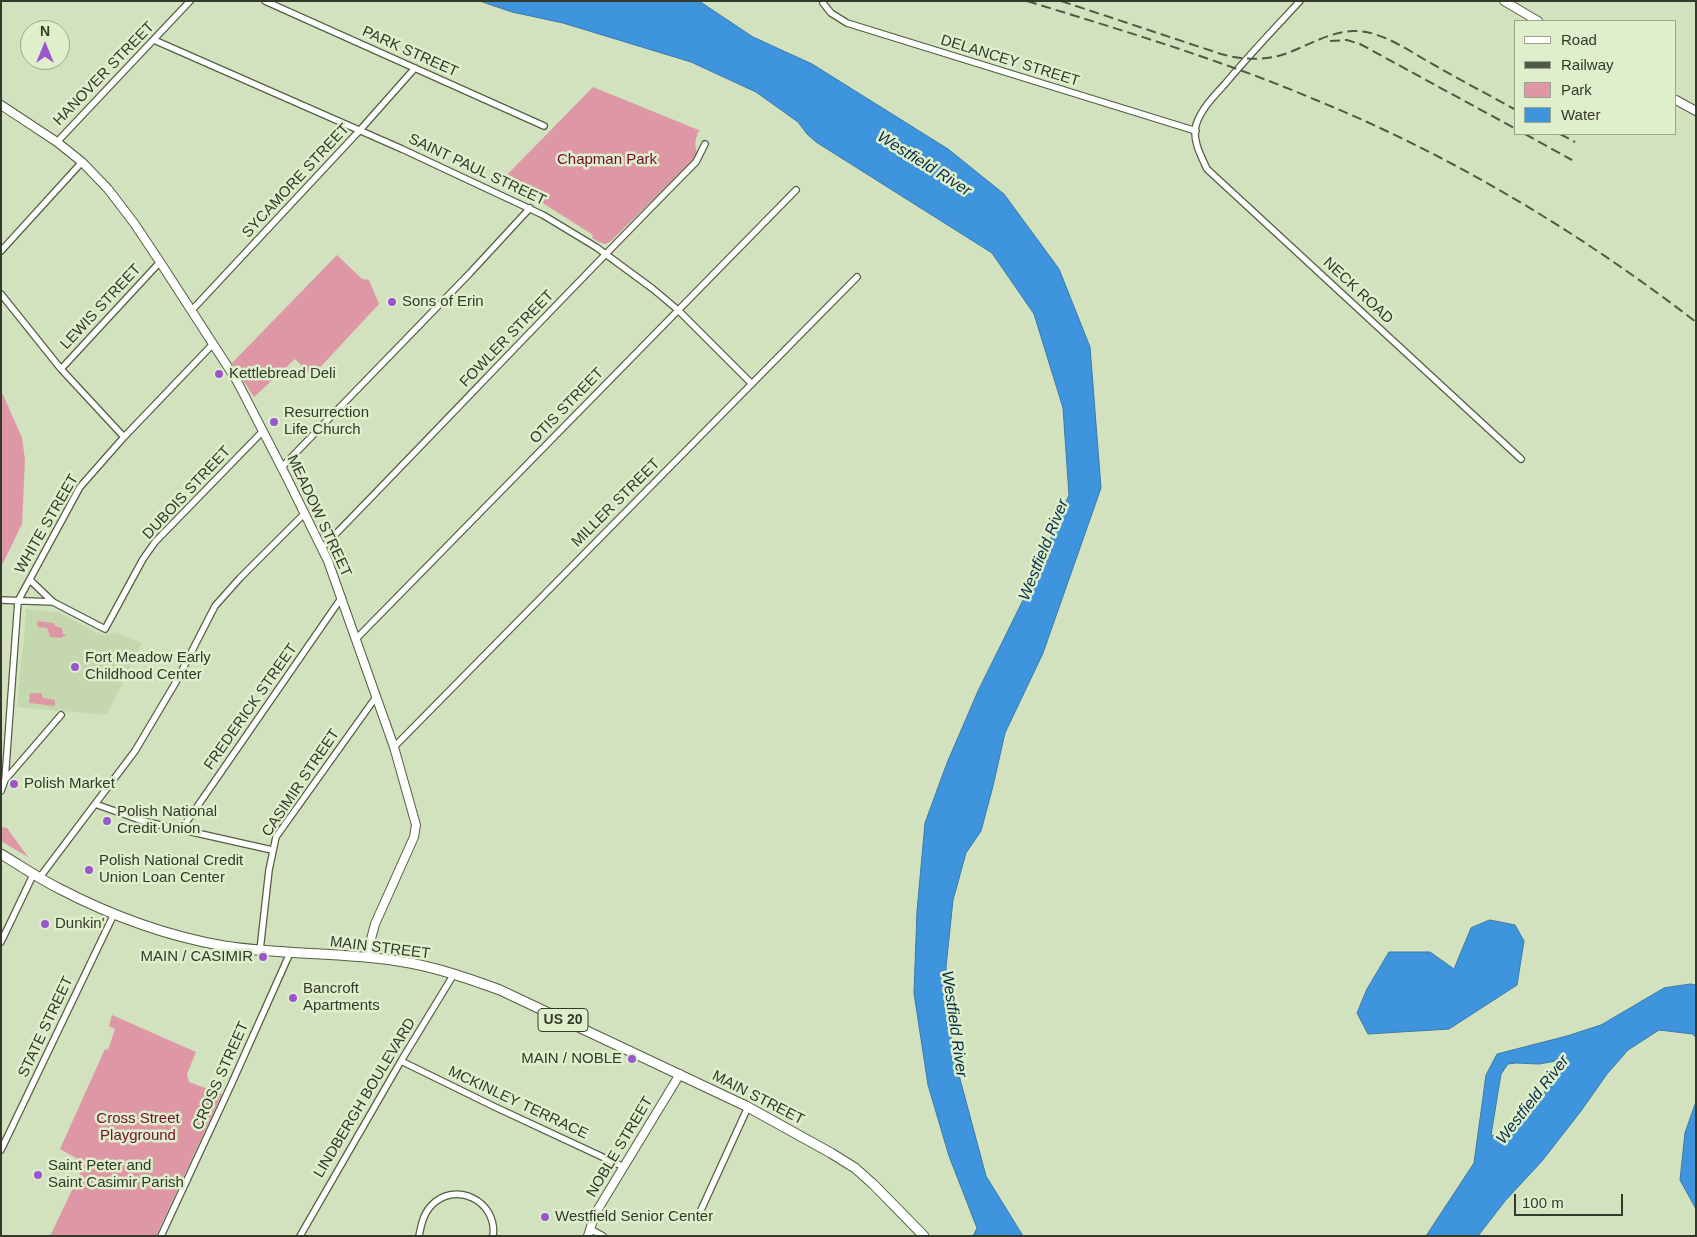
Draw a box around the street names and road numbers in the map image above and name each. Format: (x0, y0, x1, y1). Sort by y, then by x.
street label: HANOVER STREET (50, 18, 158, 130)
street label: PARK STREET (359, 23, 461, 81)
street label: DELANCEY STREET (938, 31, 1082, 91)
street label: SYCAMORE STREET (239, 120, 353, 242)
street label: SAINT PAUL STREET (405, 130, 549, 210)
street label: NECK ROAD (1319, 254, 1397, 328)
street label: LEWIS STREET (57, 261, 145, 353)
street label: FOWLER STREET (456, 287, 558, 391)
street label: OTIS STREET (526, 364, 608, 448)
street label: DUBOIS STREET (139, 443, 235, 543)
street label: MEADOW STREET (283, 452, 355, 580)
street label: MILLER STREET (568, 455, 664, 551)
street label: WHITE STREET (11, 471, 83, 577)
street label: FREDERICK STREET (201, 640, 301, 774)
street label: CASIMIR STREET (258, 726, 344, 840)
street label: MAIN STREET (329, 933, 431, 963)
street label: STATE STREET (15, 974, 77, 1080)
road number: US 20 (538, 1008, 588, 1032)
street label: LINDBERGH BOULEVARD (310, 1015, 420, 1181)
street label: CROSS STREET (189, 1019, 253, 1133)
street label: MCKINLEY TERRACE (445, 1063, 591, 1143)
street label: MAIN STREET (709, 1067, 807, 1129)
street label: NOBLE STREET (583, 1093, 657, 1201)

